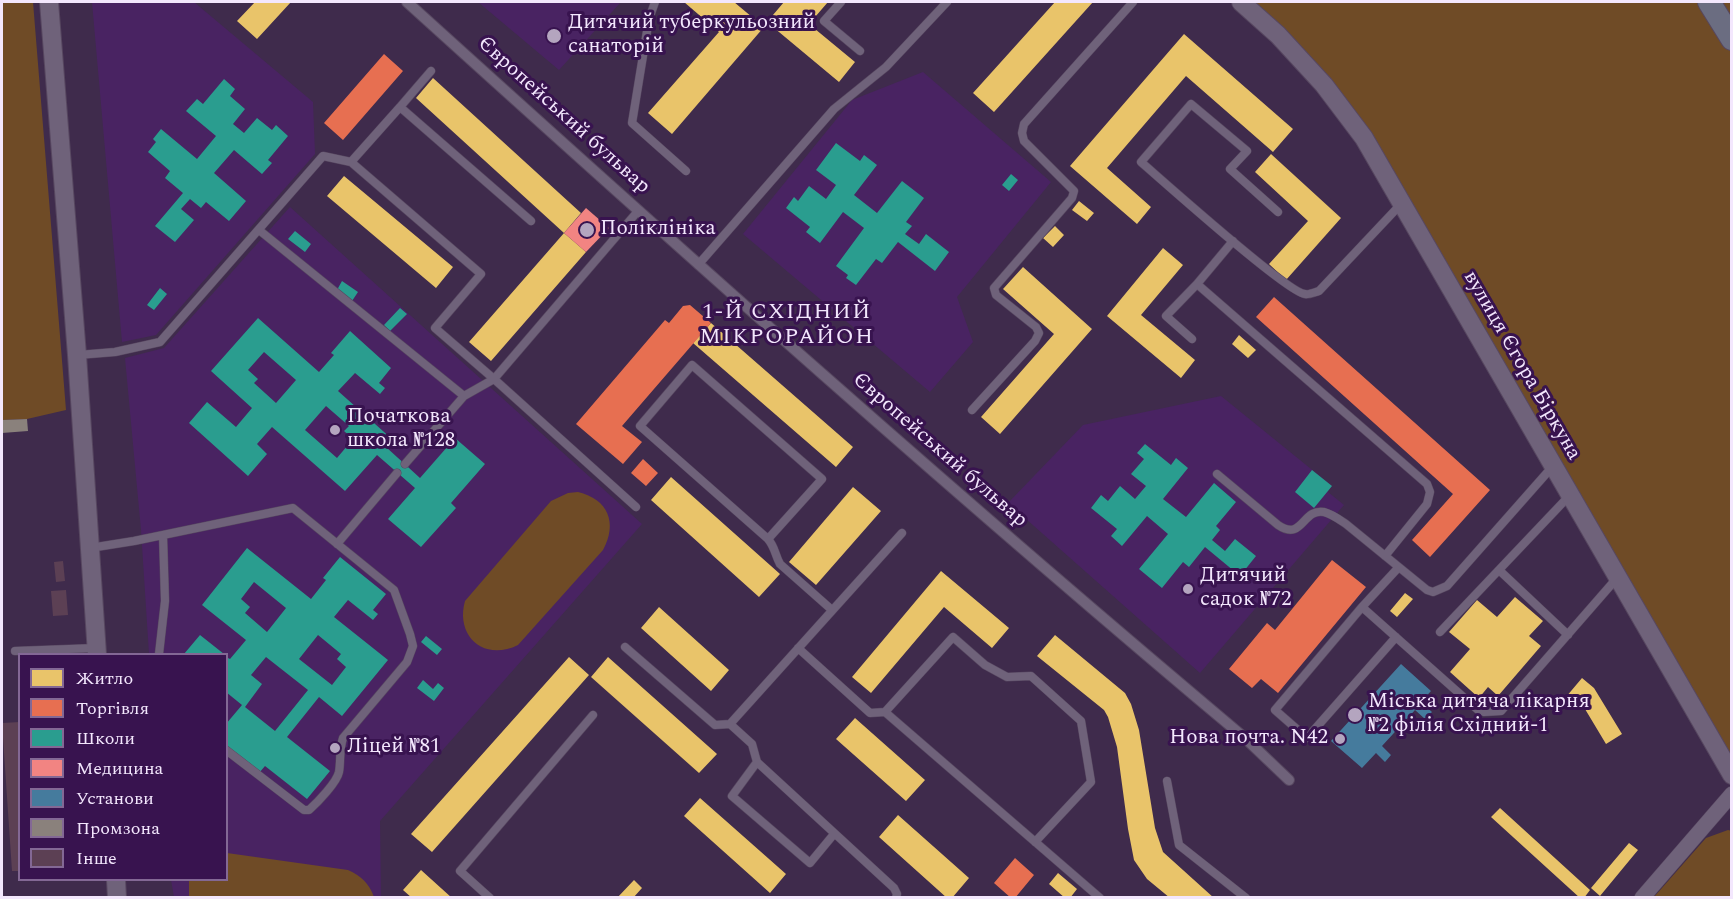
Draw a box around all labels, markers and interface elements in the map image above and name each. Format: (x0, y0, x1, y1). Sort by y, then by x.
place label: Дитячий туберкульозний санаторій (568, 11, 815, 61)
marker: Дитячий туберкульозний санаторій (545, 27, 563, 45)
street label: Європейський бульвар (472, 32, 654, 200)
place label: Поліклініка (600, 217, 716, 243)
marker: Поліклініка (578, 221, 596, 239)
street label: вулиця Єгора Біркуна (1457, 267, 1585, 465)
district label: 1-Й СХІДНИЙ МІКРОРАЙОН (700, 301, 874, 352)
street label: Європейський бульвар (846, 368, 1032, 534)
place label: Початкова школа №128 (347, 405, 455, 455)
marker: Початкова школа №128 (328, 423, 342, 437)
place label: Дитячий садок №72 (1200, 564, 1291, 614)
marker: Дитячий садок №72 (1181, 582, 1195, 596)
legend (18, 653, 228, 881)
text: Житло (76, 665, 133, 692)
place label: Міська дитяча лікарня №2 філія Східний-1 (1368, 690, 1590, 740)
text: Торгівля (76, 695, 149, 722)
marker: Міська дитяча лікарня №2 філія Східний-1 (1346, 706, 1364, 724)
text: Школи (76, 725, 135, 752)
place label: Нова почта. N42 (1169, 726, 1328, 752)
marker: Нова почта. N42 (1333, 732, 1347, 746)
place label: Ліцей №81 (347, 735, 441, 761)
marker: Ліцей №81 (328, 741, 342, 755)
text: Медицина (76, 755, 163, 782)
text: Установи (76, 785, 154, 812)
text: Промзона (76, 815, 160, 842)
text: Інше (76, 845, 117, 872)

